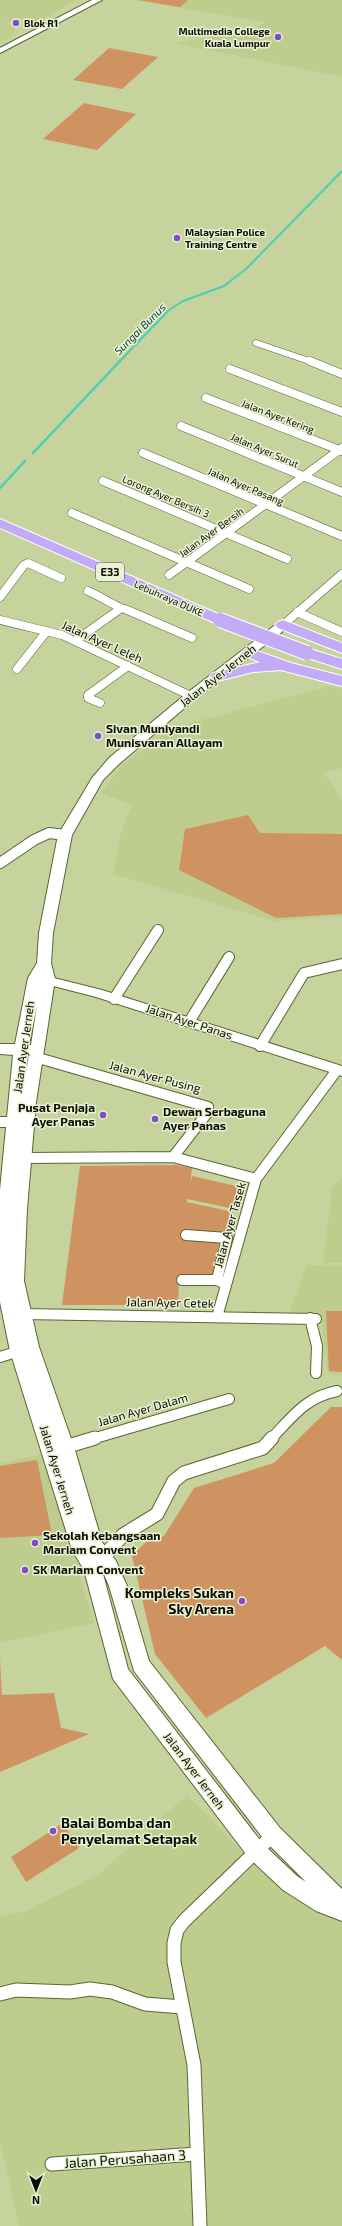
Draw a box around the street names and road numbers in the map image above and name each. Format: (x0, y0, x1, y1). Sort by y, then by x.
street label: Jalan Ayer Kering (240, 397, 316, 436)
street label: Jalan Ayer Surut (229, 430, 301, 470)
street label: Jalan Ayer Pasang (206, 465, 286, 508)
street label: Lorong Ayer Bersih 3 (121, 472, 211, 520)
street label: Jalan Ayer Bersih (176, 504, 246, 559)
road number: E33 (96, 563, 124, 581)
street label: Lebuhraya DUKE (132, 577, 206, 619)
street label: Jalan Ayer Leleh (60, 617, 145, 665)
street label: Jalan Ayer Jerneh (176, 641, 258, 709)
street label: Jalan Ayer Jerneh (10, 1000, 36, 1094)
street label: Jalan Ayer Panas (144, 1000, 235, 1042)
street label: Jalan Ayer Pusing (108, 1057, 203, 1095)
street label: Jalan Ayer Tasek (210, 1180, 248, 1269)
street label: Jalan Ayer Cetek (126, 1294, 214, 1310)
street label: Jalan Ayer Dalam (96, 1390, 189, 1429)
street label: Jalan Ayer Jerneh (38, 1423, 78, 1516)
street label: Jalan Ayer Jerneh (161, 1729, 228, 1812)
street label: Jalan Perusahaan 3 (63, 2146, 187, 2171)

